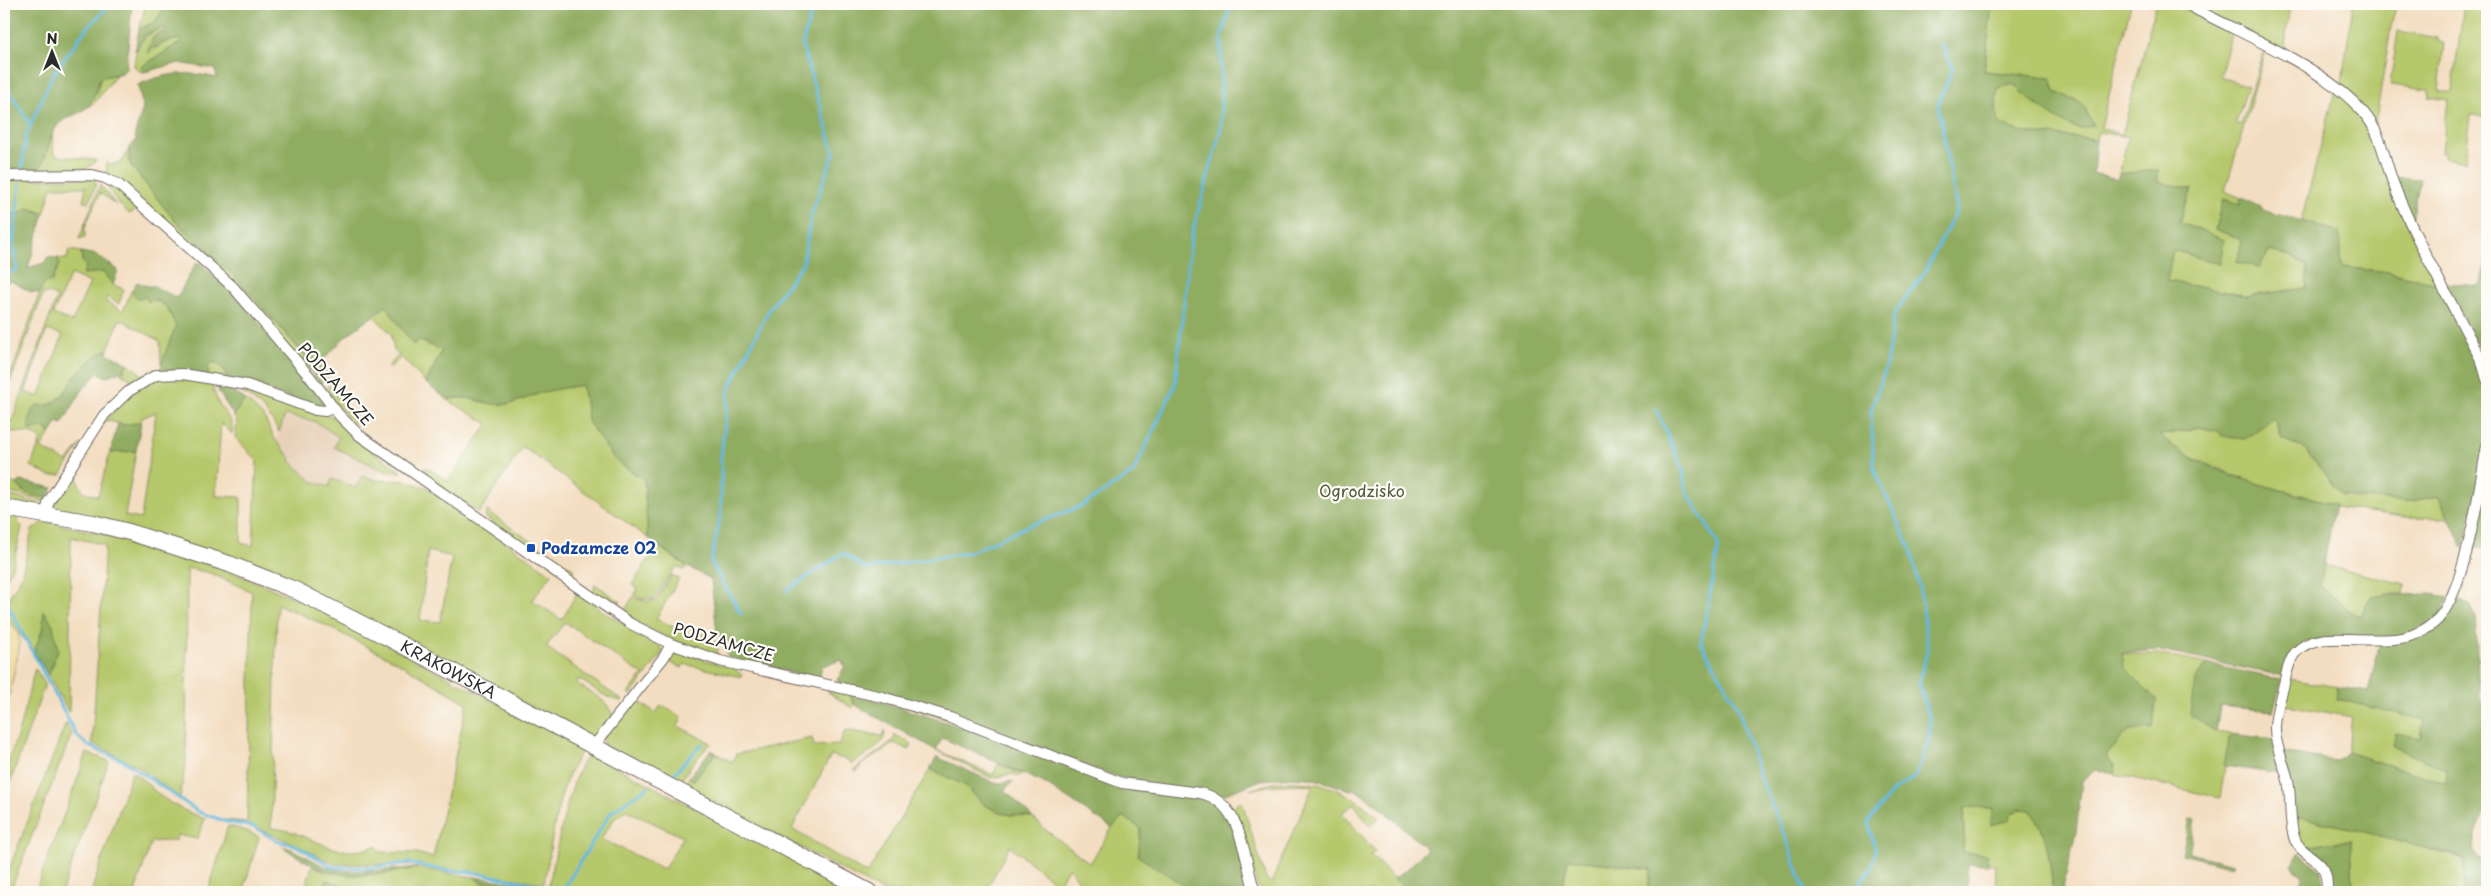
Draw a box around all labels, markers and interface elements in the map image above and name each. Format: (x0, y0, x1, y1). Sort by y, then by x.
north arrow (28, 28, 78, 78)
text: N (46, 28, 58, 49)
street label: PODZAMCZE (294, 336, 380, 431)
park label: Ogrodzisko (1319, 478, 1405, 502)
place label: Podzamcze 02 (541, 535, 657, 559)
marker: Podzamcze 02 (525, 542, 537, 554)
street label: PODZAMCZE (671, 615, 778, 667)
street label: KRAKOWSKA (397, 633, 501, 704)

